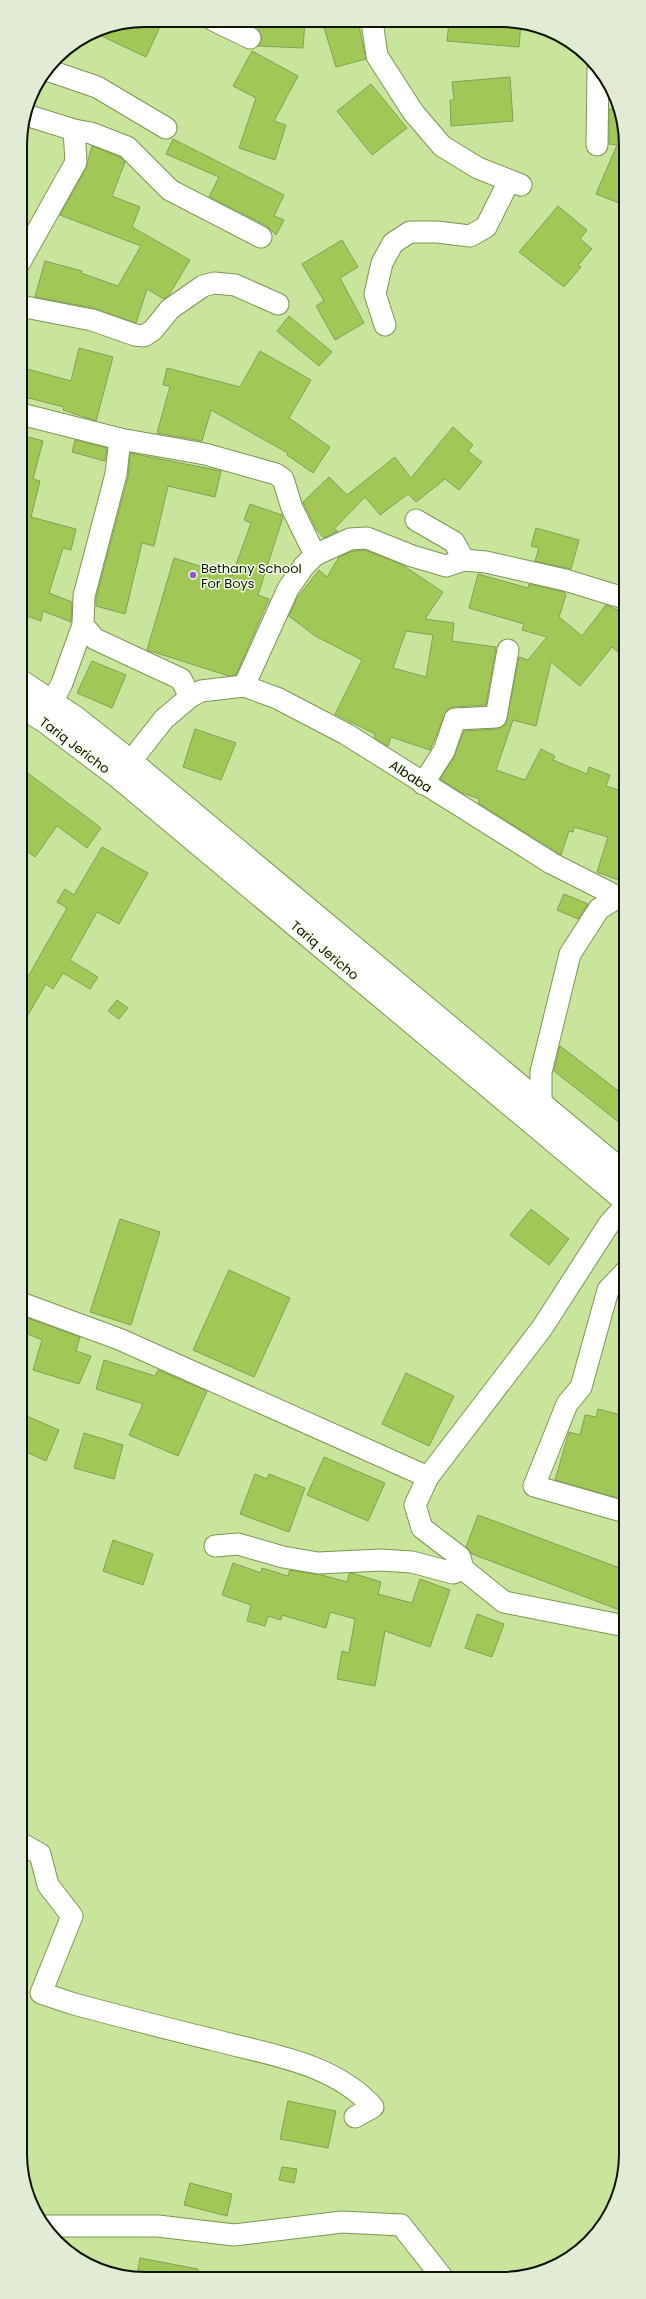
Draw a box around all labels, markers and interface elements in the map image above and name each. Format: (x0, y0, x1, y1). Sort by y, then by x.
place label: Bethany School For Boys (201, 559, 302, 593)
marker: Bethany School For Boys (188, 570, 198, 580)
street label: Tariq Jericho (36, 713, 114, 778)
street label: Albaba (386, 756, 436, 797)
street label: Tariq Jericho (287, 916, 363, 985)

